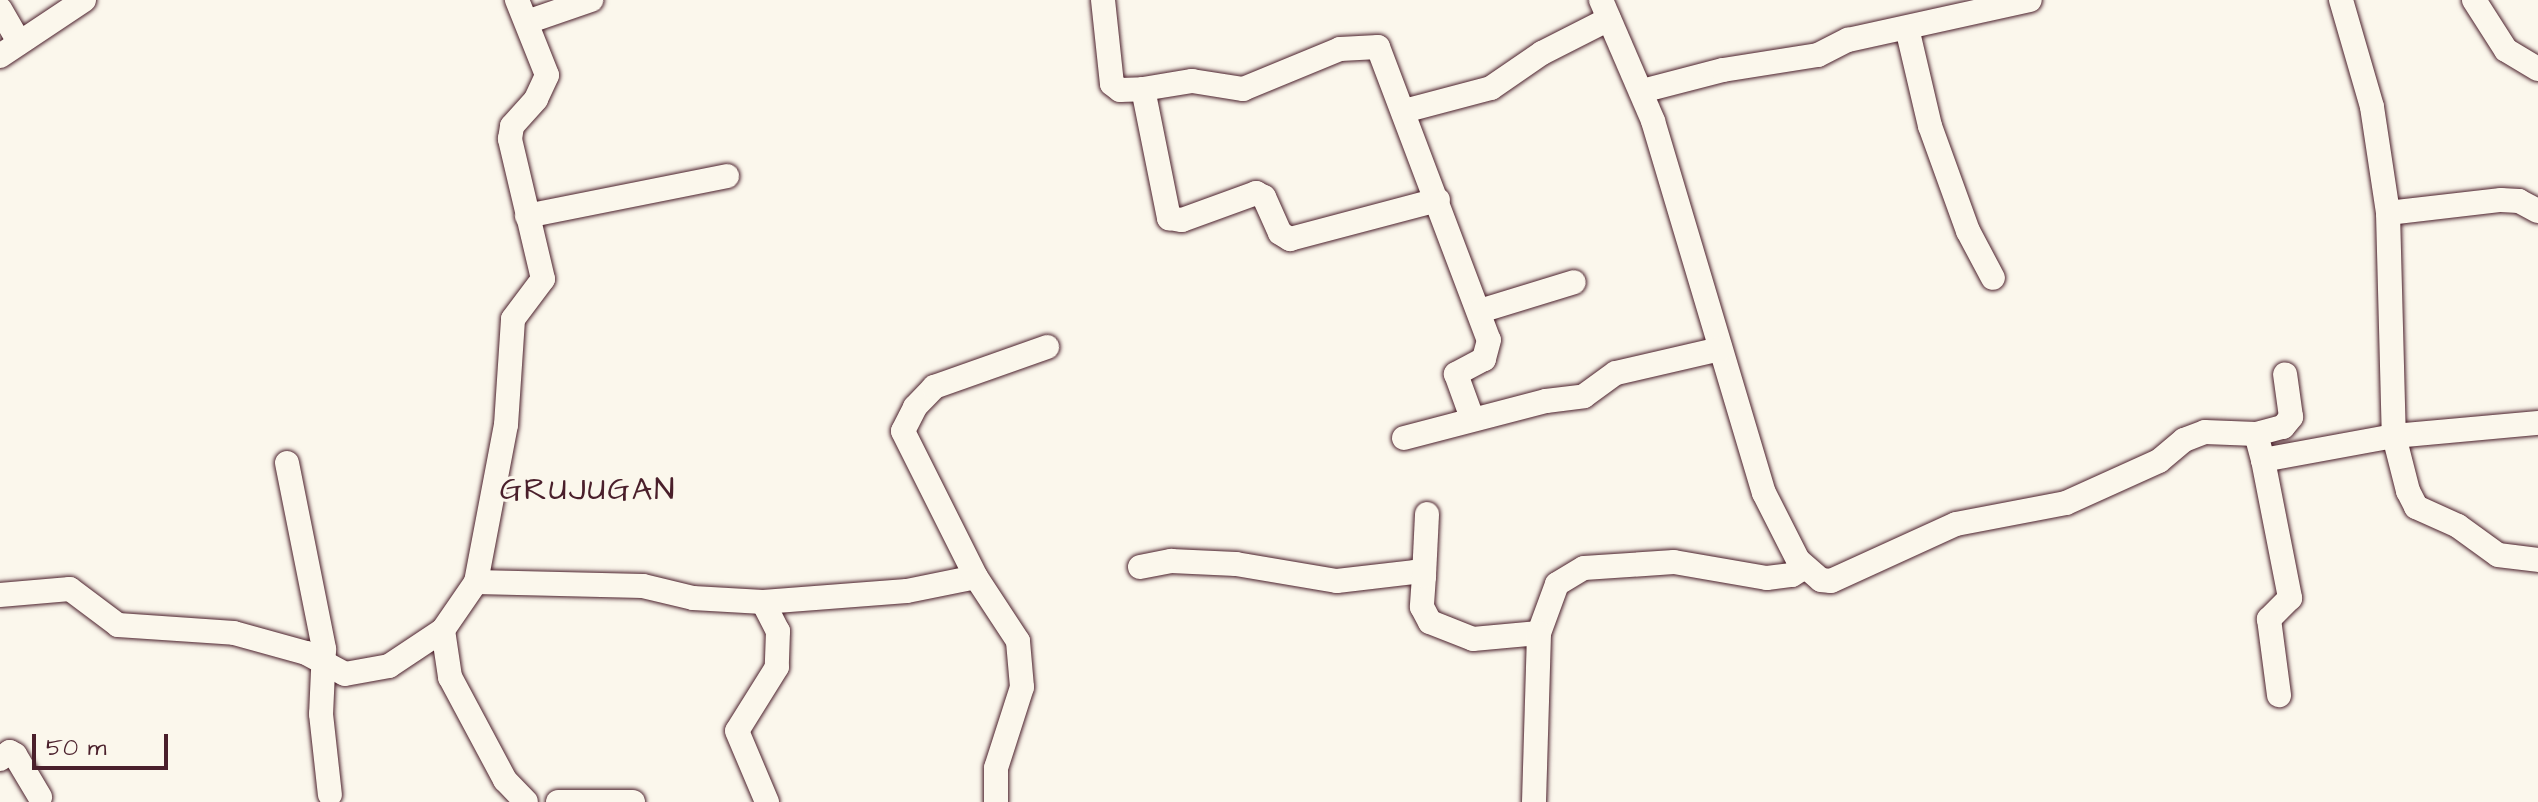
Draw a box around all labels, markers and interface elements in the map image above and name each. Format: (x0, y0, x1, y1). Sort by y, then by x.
district label: GRUJUGAN (500, 471, 676, 509)
scale bar (36, 718, 172, 768)
text: 50 m (46, 731, 106, 765)

